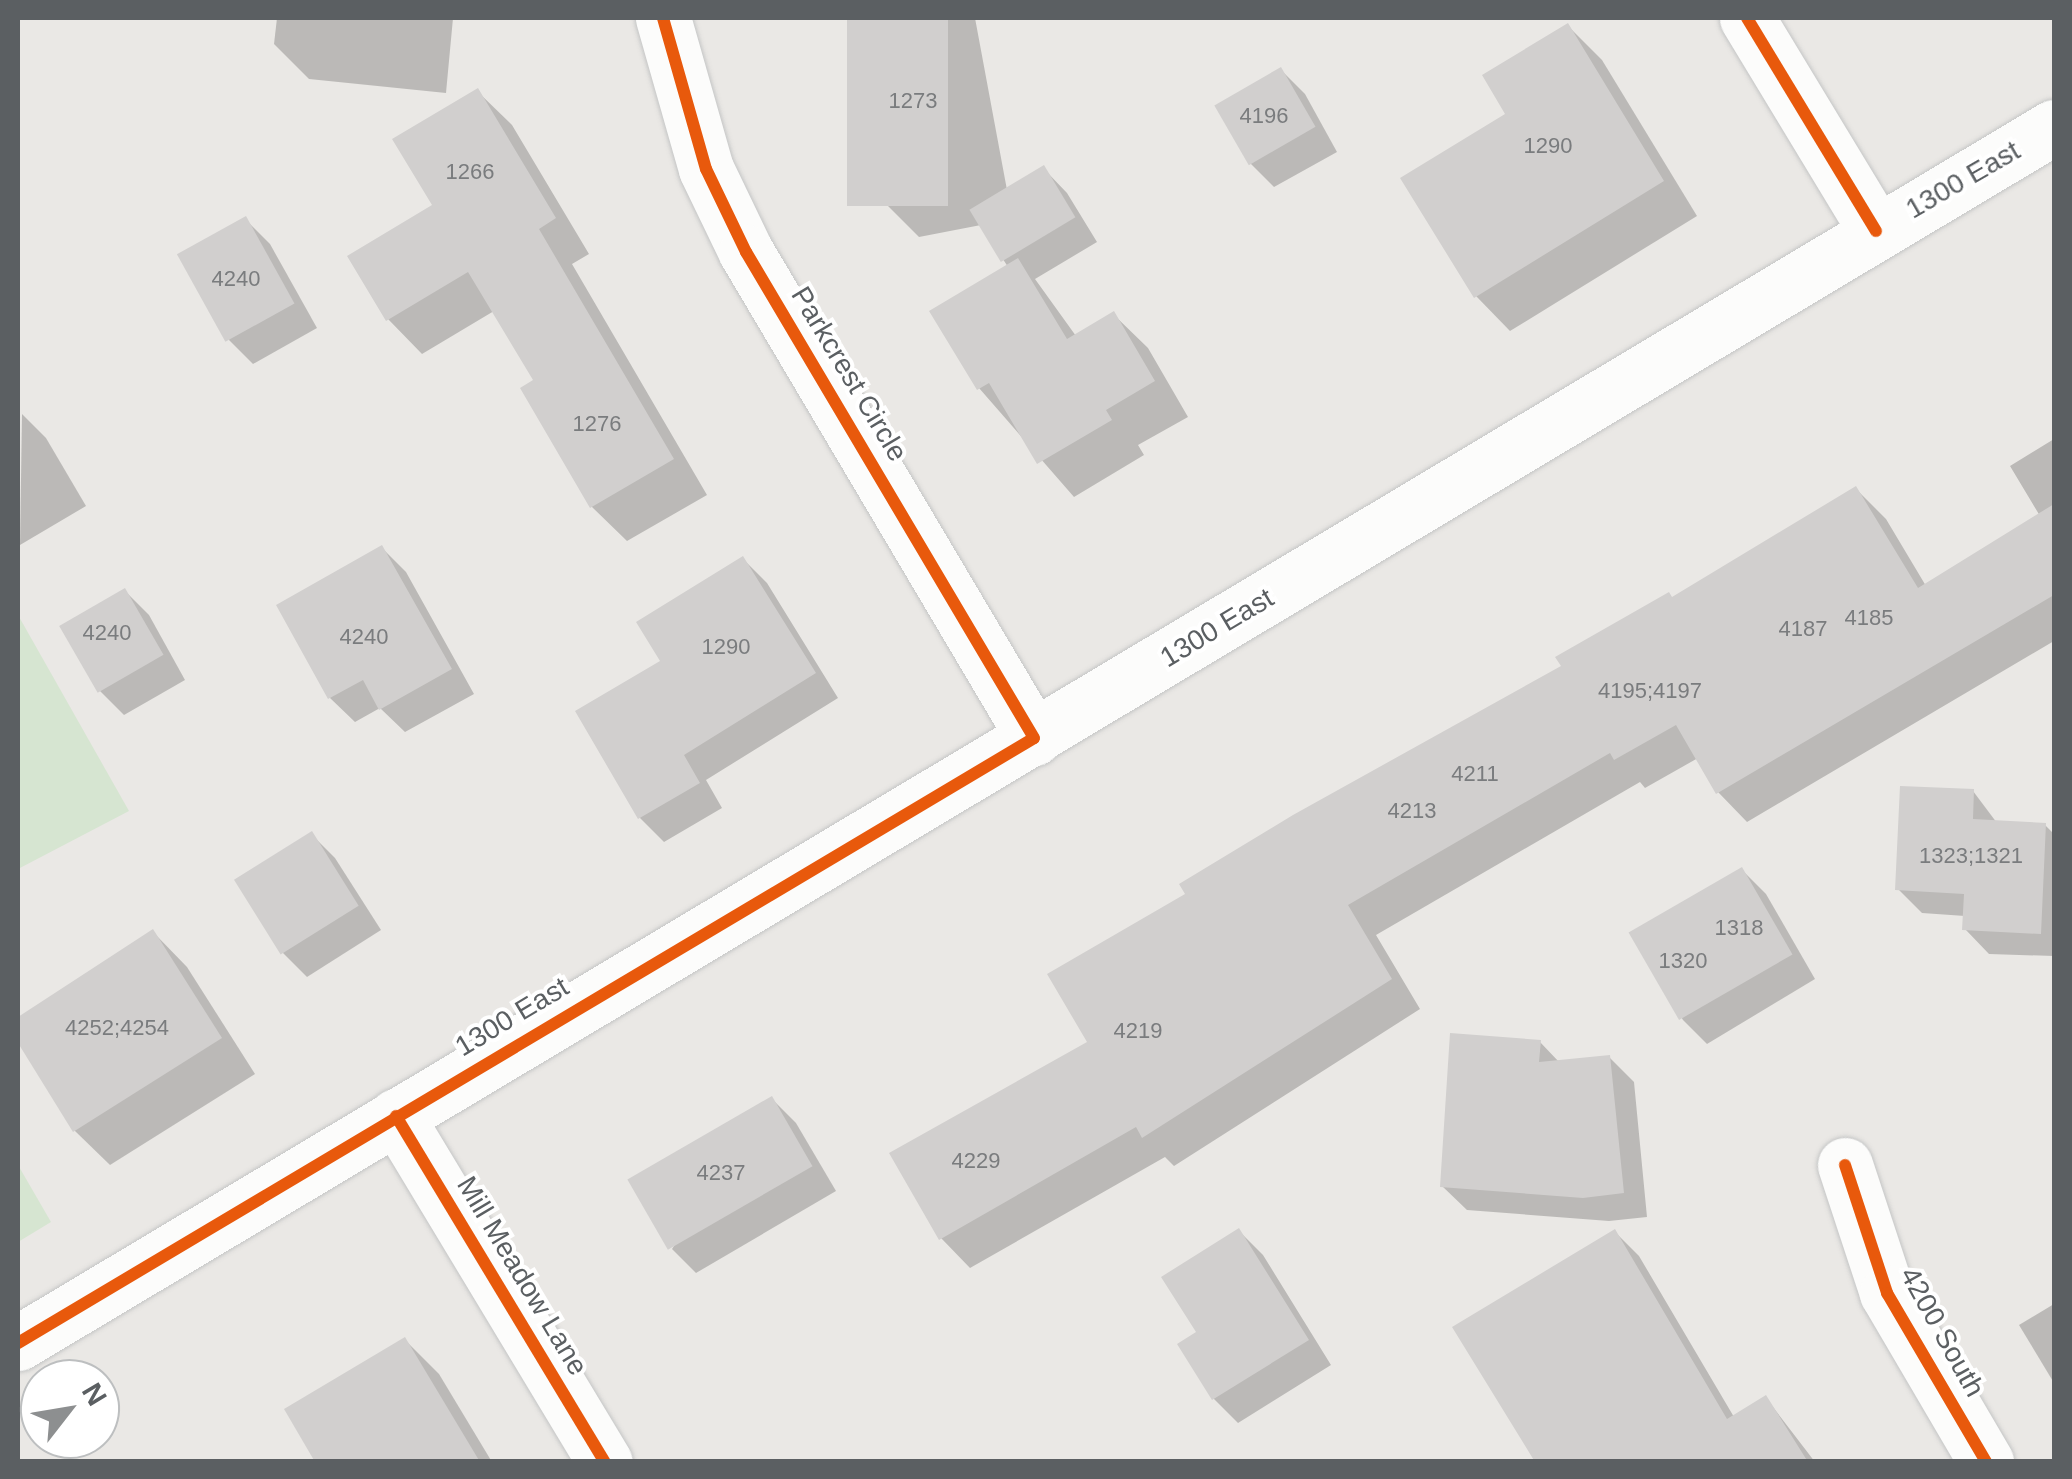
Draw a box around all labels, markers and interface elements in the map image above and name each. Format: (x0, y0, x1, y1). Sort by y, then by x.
house number: 1273 (889, 88, 937, 114)
house number: 4196 (1240, 103, 1288, 129)
house number: 1290 (1524, 133, 1572, 159)
street label: 1300 East (1900, 134, 2026, 226)
house number: 1266 (446, 159, 494, 185)
house number: 4240 (212, 266, 260, 292)
street label: Parkcrest Circle (784, 281, 914, 467)
house number: 1276 (573, 411, 621, 437)
street label: 1300 East (1154, 581, 1280, 675)
house number: 4185 (1845, 605, 1893, 631)
house number: 4187 (1779, 616, 1827, 642)
house number: 4240 (83, 620, 131, 646)
house number: 4240 (340, 624, 388, 650)
house number: 1290 (702, 634, 750, 660)
house number: 4195;4197 (1598, 678, 1702, 704)
house number: 4211 (1451, 761, 1499, 787)
house number: 4213 (1388, 798, 1436, 824)
house number: 1323;1321 (1919, 843, 2023, 869)
house number: 1318 (1715, 915, 1763, 941)
house number: 1320 (1659, 948, 1707, 974)
street label: 1300 East (449, 970, 575, 1064)
house number: 4252;4254 (65, 1015, 169, 1041)
house number: 4219 (1114, 1018, 1162, 1044)
house number: 4229 (952, 1148, 1000, 1174)
house number: 4237 (697, 1160, 745, 1186)
street label: Mill Meadow Lane (449, 1171, 595, 1381)
street label: 4200 South (1893, 1261, 1991, 1403)
north arrow (20, 1359, 120, 1459)
text: N (76, 1378, 113, 1411)

